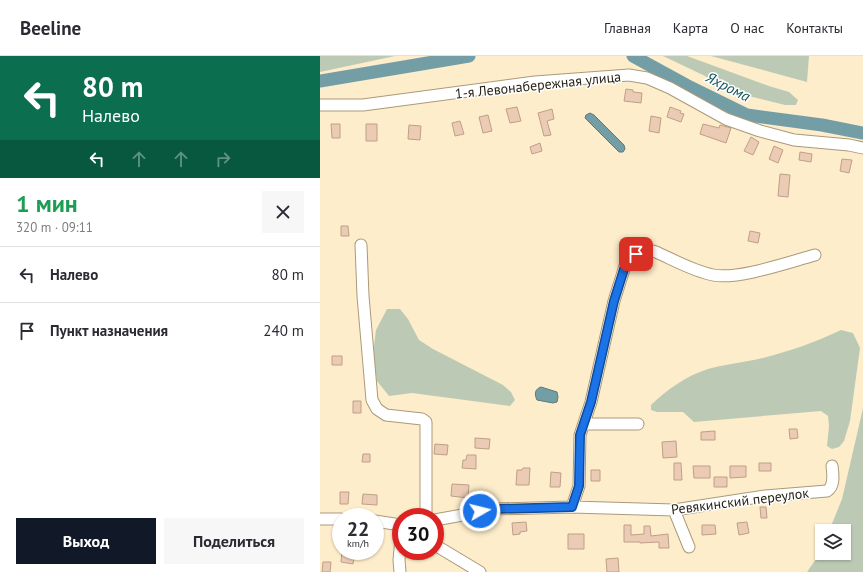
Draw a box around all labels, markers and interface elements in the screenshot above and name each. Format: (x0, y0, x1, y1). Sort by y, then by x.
text: Beeline (20, 16, 81, 40)
text: Главная (604, 19, 651, 37)
text: Карта (673, 19, 708, 37)
text: О нас (730, 19, 764, 37)
text: Контакты (786, 19, 843, 37)
street label: 1-я Левонабережная улица (454, 67, 622, 103)
water label: Яхрома (702, 67, 754, 106)
text: 80 m (82, 68, 143, 105)
icon: left (16, 72, 68, 124)
text: Налево (82, 104, 140, 127)
icon: left (86, 148, 108, 170)
icon: ahead (128, 148, 150, 170)
icon: ahead (170, 148, 192, 170)
icon: right (212, 148, 234, 170)
text: 1 мин (16, 188, 78, 219)
button: close (262, 191, 304, 233)
text: 320 m · 09:11 (16, 219, 93, 236)
pin (619, 237, 653, 271)
icon: arrive (625, 243, 647, 265)
icon: left (16, 264, 38, 286)
text: Налево (50, 265, 98, 284)
text: 80 m (271, 265, 304, 284)
icon: arrive (16, 320, 38, 342)
text: Пункт назначения (50, 321, 168, 340)
text: 240 m (263, 321, 304, 340)
street label: Ревякинский переулок (670, 484, 810, 518)
position arrow (459, 490, 501, 532)
speed limit sign: 30 (392, 508, 444, 560)
text: 22 (347, 516, 369, 542)
button: Выход (16, 518, 156, 564)
button: Поделиться (164, 518, 304, 564)
map controls (815, 524, 851, 560)
button: layers (815, 524, 851, 560)
text: km/h (347, 537, 369, 550)

